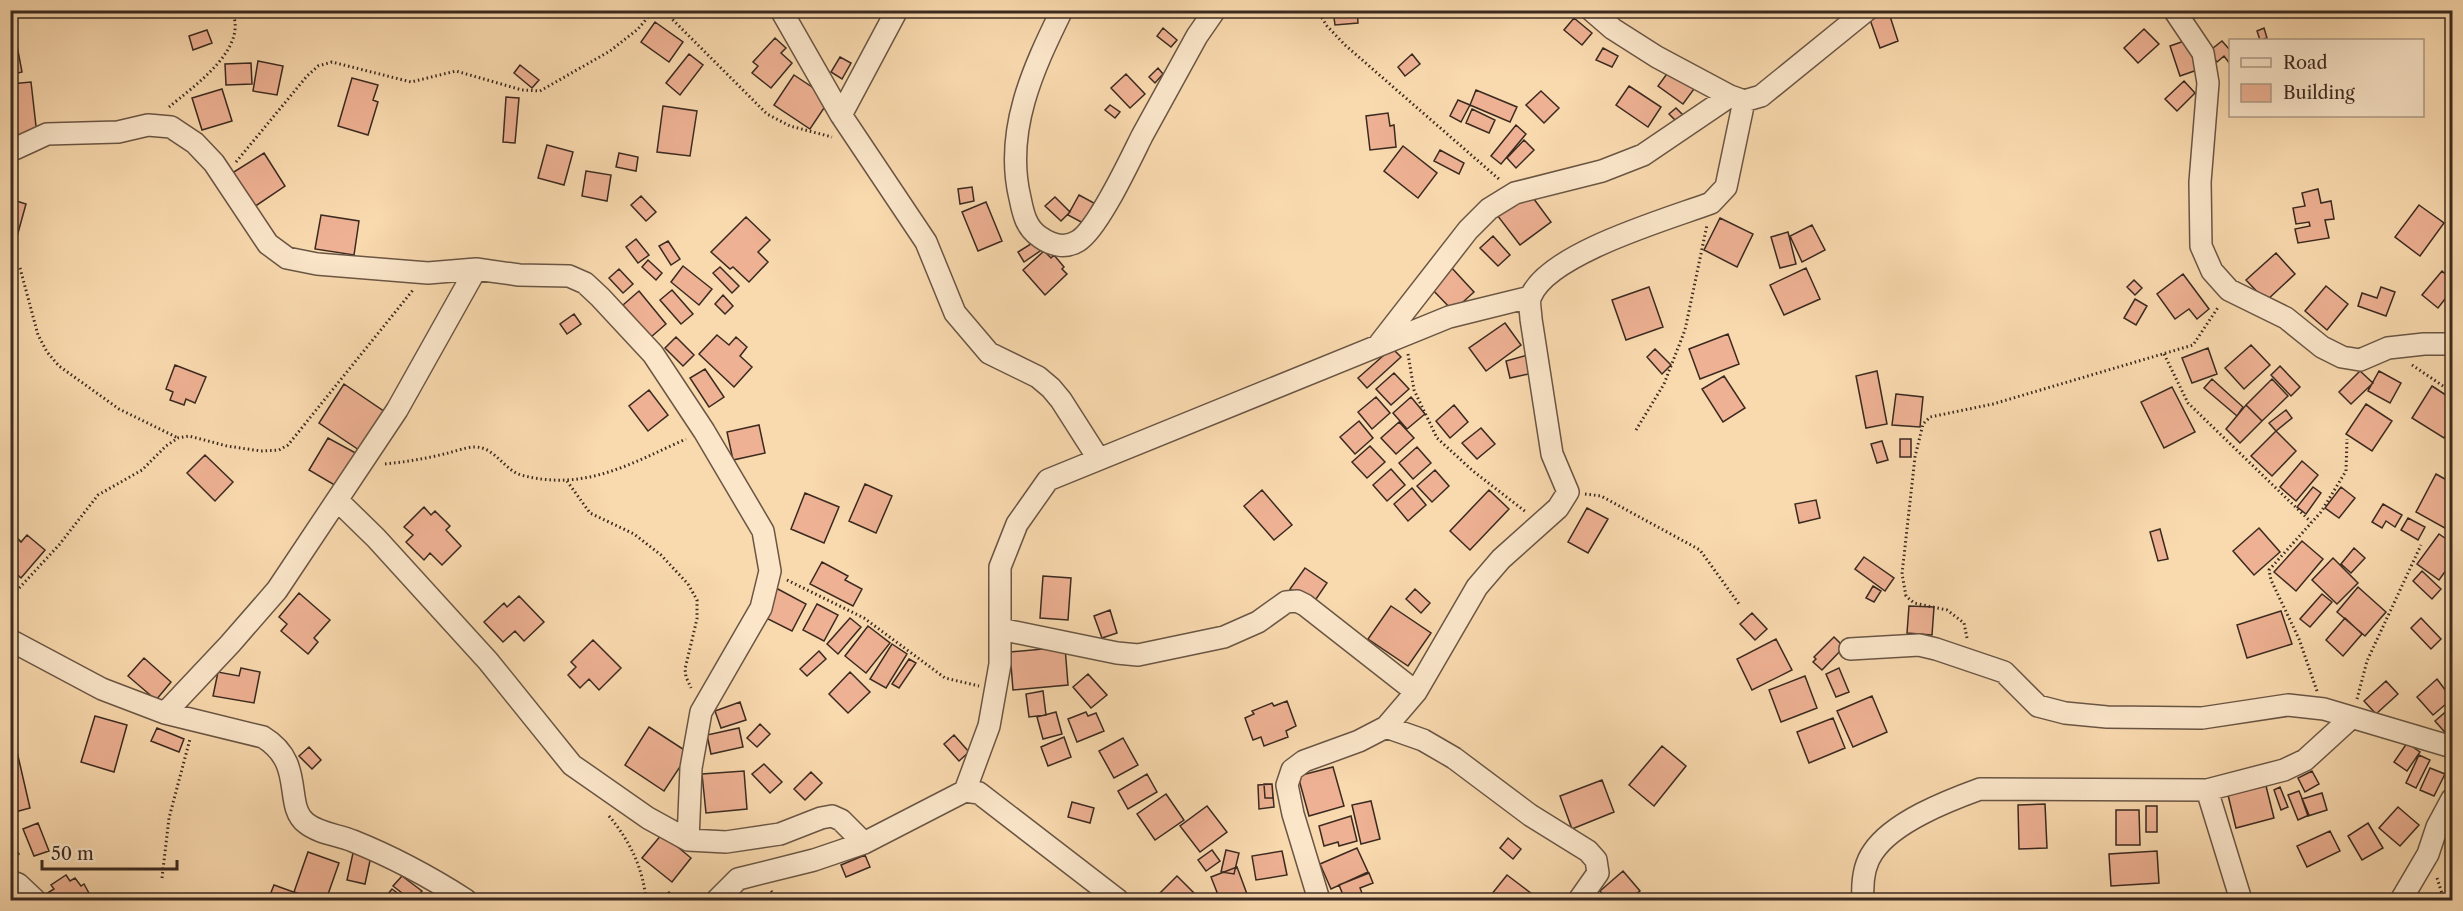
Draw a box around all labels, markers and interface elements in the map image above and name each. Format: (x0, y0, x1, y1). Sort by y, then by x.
legend (2229, 39, 2424, 117)
text: Road (2283, 52, 2328, 74)
text: Building (2283, 82, 2355, 104)
scale bar (42, 833, 177, 871)
text: 50 m (51, 843, 94, 865)

